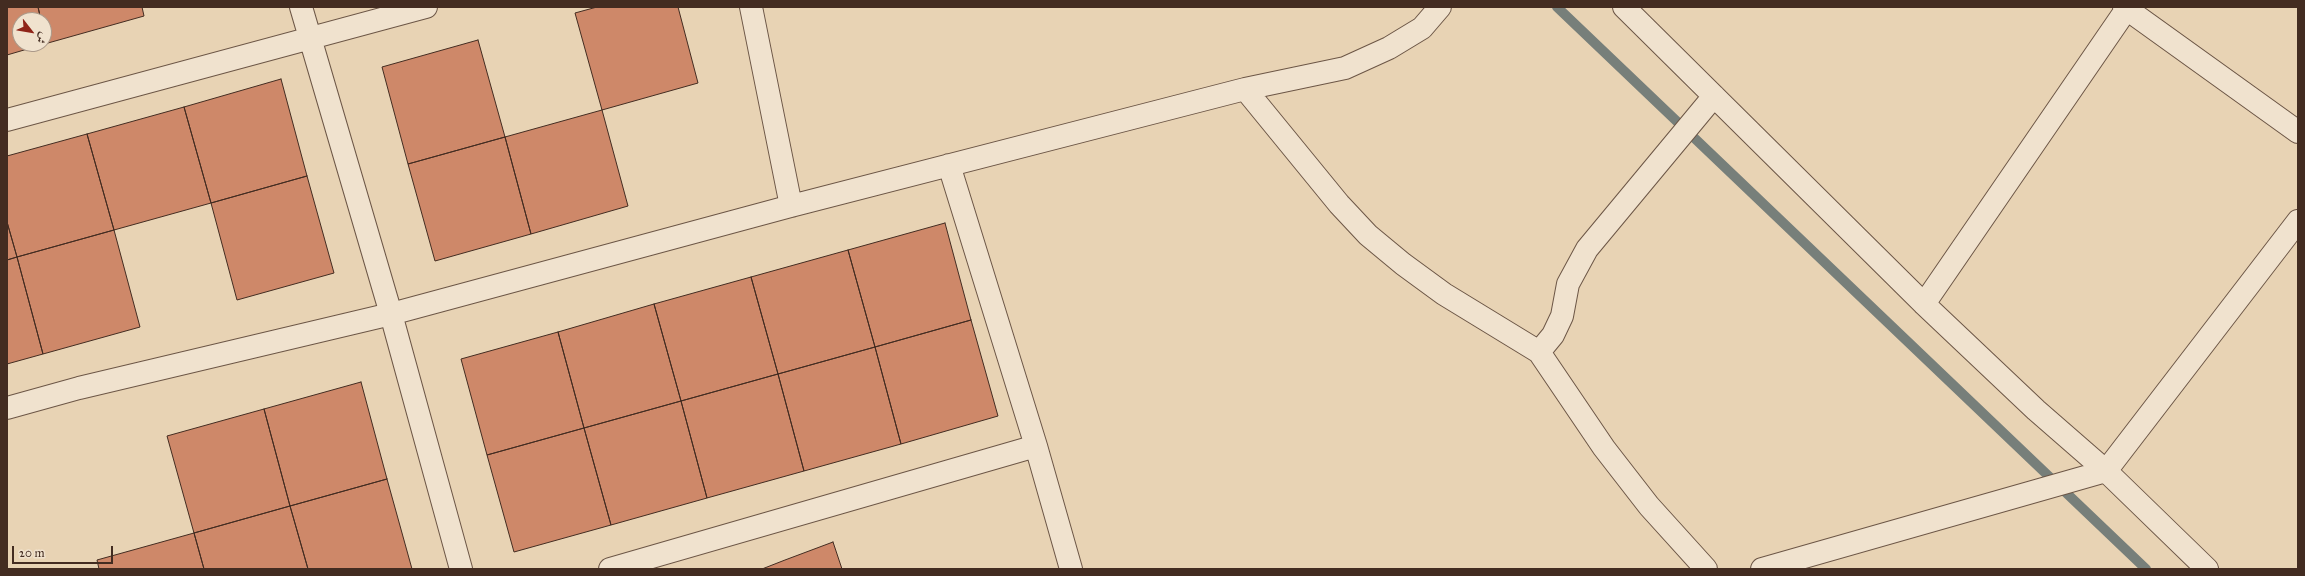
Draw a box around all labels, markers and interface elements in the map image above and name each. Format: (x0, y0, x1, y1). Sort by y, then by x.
north arrow (12, 12, 52, 52)
text: ش (33, 30, 50, 46)
scale bar (14, 538, 115, 564)
text: 20 m (19, 546, 45, 560)

